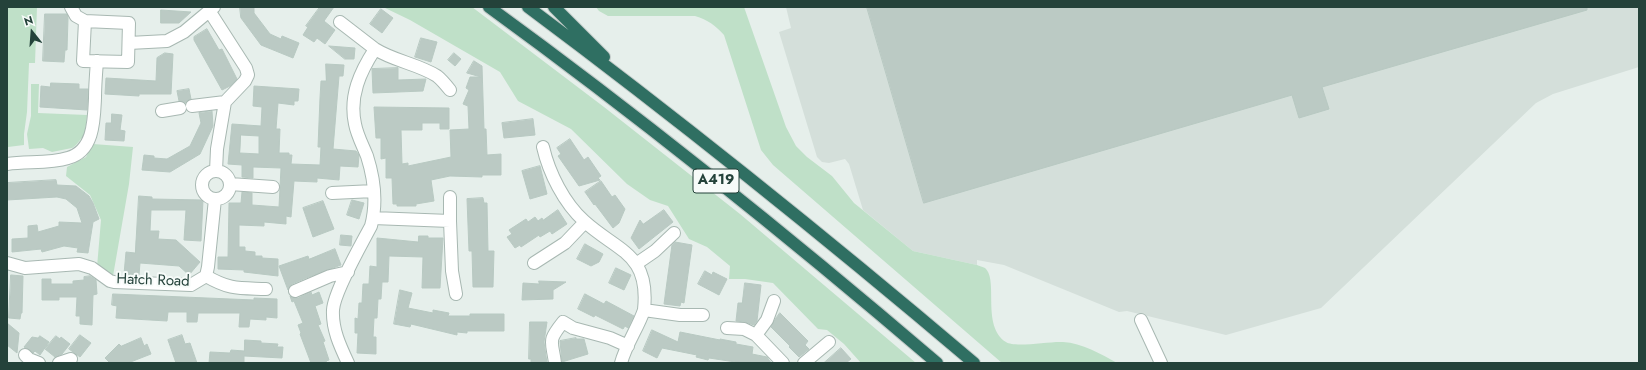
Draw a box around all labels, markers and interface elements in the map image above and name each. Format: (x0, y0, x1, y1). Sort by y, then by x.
north arrow (12, 12, 52, 52)
text: N (22, 12, 35, 29)
road number: A419 (693, 169, 739, 193)
street label: Hatch Road (116, 271, 190, 291)

